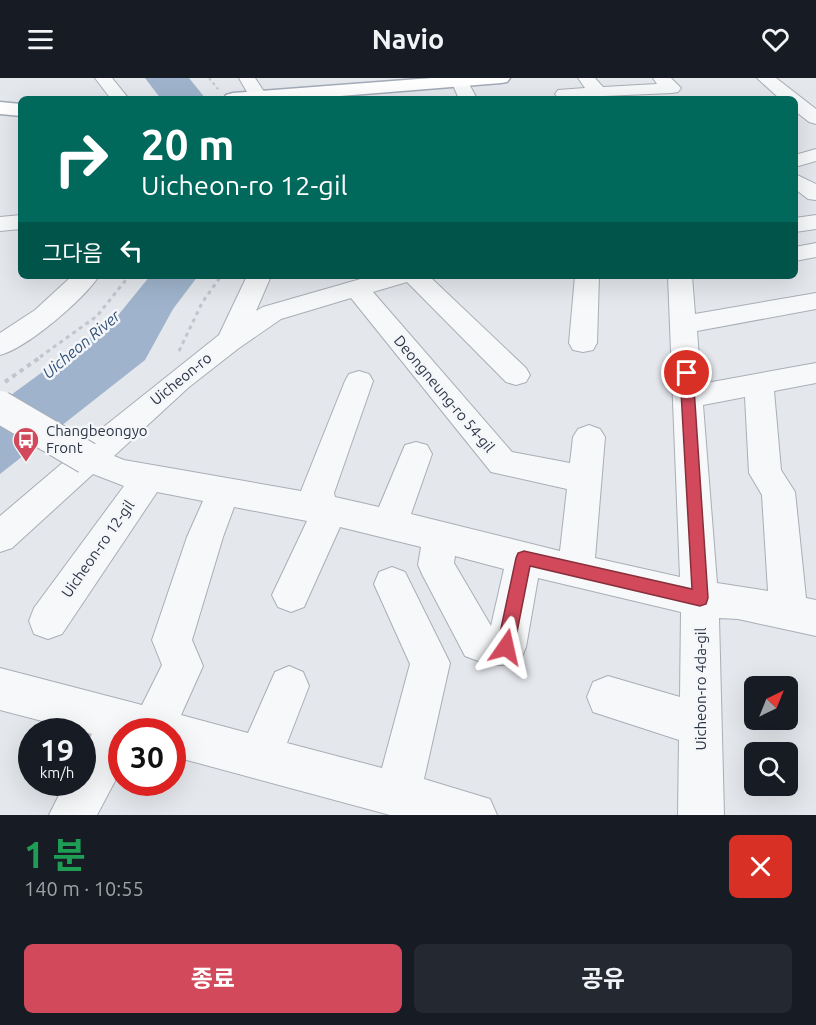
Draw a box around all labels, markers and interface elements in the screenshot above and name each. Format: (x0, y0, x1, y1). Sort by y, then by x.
icon: menu (24, 23, 57, 56)
icon: heart (759, 23, 792, 56)
text: Navio (372, 24, 444, 54)
icon: right (42, 120, 120, 198)
text: 20 m (141, 121, 235, 168)
text: Uicheon-ro 12-gil (141, 170, 348, 200)
icon: left (115, 234, 148, 267)
text: 그다음 (42, 240, 103, 265)
water label: Uicheon River (39, 306, 124, 382)
street label: Deongneung-ro 54-gil (391, 332, 498, 456)
pin (661, 347, 712, 398)
street label: Uicheon-ro (147, 349, 215, 408)
icon: arrive (670, 356, 703, 389)
place label: Changbeongyo Front (46, 422, 148, 456)
bus stop icon: Changbeongyo Front (11, 425, 41, 463)
street label: Uicheon-ro 12-gil (58, 497, 137, 601)
position arrow (474, 615, 538, 679)
street label: Uicheon-ro 4da-gil (692, 628, 709, 750)
north arrow (744, 676, 798, 730)
map controls (744, 676, 798, 796)
speed limit sign: 30 (108, 718, 186, 796)
text: 19 (40, 733, 74, 767)
button: search (744, 742, 798, 796)
text: km/h (40, 764, 74, 781)
text: 1 분 (24, 834, 86, 875)
button: close (729, 835, 792, 898)
text: 140 m · 10:55 (24, 877, 144, 900)
button: 종료 (24, 944, 402, 1013)
button: 공유 (414, 944, 792, 1013)

